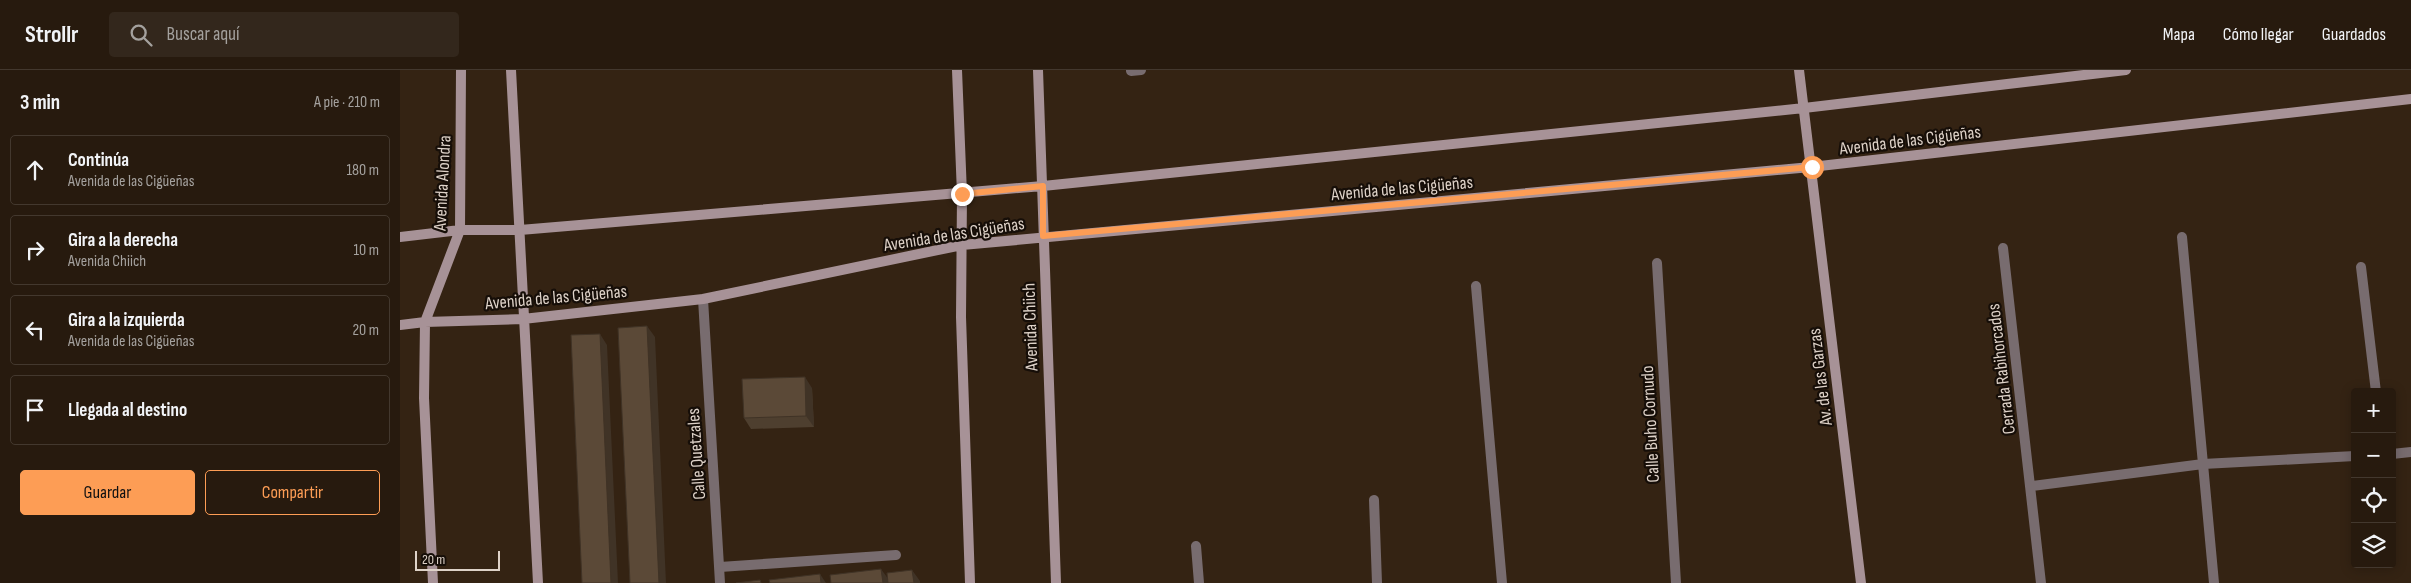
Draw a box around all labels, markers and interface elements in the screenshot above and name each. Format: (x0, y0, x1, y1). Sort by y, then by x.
search box (109, 12, 459, 57)
text: Strollr (25, 20, 79, 49)
icon: search (127, 21, 155, 49)
text: Buscar aquí (167, 23, 240, 46)
text: Mapa (2163, 24, 2195, 45)
text: Cómo llegar (2223, 24, 2294, 45)
text: Guardados (2322, 24, 2386, 45)
text: 3 min (20, 90, 60, 115)
text: A pie · 210 m (314, 93, 380, 112)
street label: Avenida de las Cigüeñas (1837, 121, 1982, 160)
street label: Avenida Alondra (429, 135, 455, 232)
text: Continúa (68, 149, 129, 172)
icon: ahead (21, 156, 49, 184)
route start (1801, 156, 1824, 179)
text: 180 m (346, 161, 379, 180)
text: Avenida de las Cigüeñas (68, 172, 194, 191)
street label: Avenida de las Cigüeñas (1329, 172, 1474, 205)
route end (951, 183, 974, 206)
street label: Avenida de las Cigüeñas (881, 213, 1026, 256)
text: Gira a la derecha (68, 229, 178, 252)
icon: right (21, 236, 49, 264)
text: 10 m (353, 241, 379, 260)
text: Avenida Chiich (68, 252, 146, 271)
street label: Avenida de las Cigüeñas (483, 281, 628, 314)
street label: Avenida Chiich (1018, 283, 1043, 372)
street label: Cerrada Rabihorcados (1983, 303, 2020, 435)
text: Gira a la izquierda (68, 309, 185, 332)
icon: left (21, 316, 49, 344)
text: 20 m (352, 321, 379, 340)
street label: Av. de las Garzas (1804, 327, 1837, 428)
text: Avenida de las Cigüeñas (68, 332, 194, 351)
street label: Calle Buho Cornudo (1637, 365, 1664, 483)
map controls (2351, 388, 2396, 568)
button: + (2351, 388, 2396, 433)
icon: arrive (21, 396, 49, 424)
text: Llegada al destino (68, 399, 187, 422)
street label: Calle Quetzales (683, 407, 710, 500)
button: − (2351, 433, 2396, 478)
button: Guardar (20, 470, 195, 515)
button: Compartir (205, 470, 380, 515)
button: locate (2351, 478, 2396, 523)
button: layers (2351, 523, 2396, 568)
scale bar (415, 548, 500, 571)
text: 20 m (422, 551, 445, 568)

